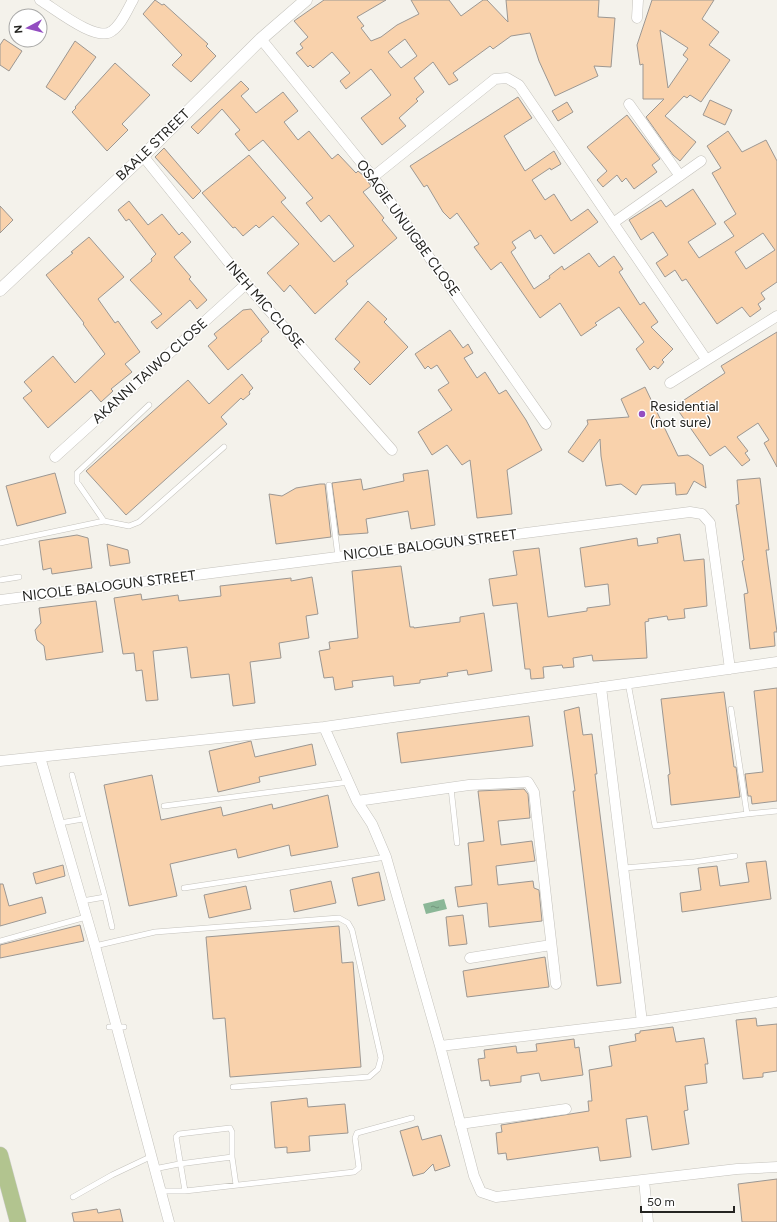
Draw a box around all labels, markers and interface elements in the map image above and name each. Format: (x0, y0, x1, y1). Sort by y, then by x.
north arrow (8, 8, 48, 48)
text: N (12, 24, 26, 34)
street label: BAALE STREET (113, 105, 194, 184)
street label: OSAGIE UNUIGBE CLOSE (353, 156, 463, 300)
street label: INEH MIC CLOSE (222, 258, 308, 352)
street label: AKANNI TAIWO CLOSE (89, 315, 211, 427)
place label: Residential (not sure) (650, 398, 719, 431)
marker: Residential (not sure) (637, 409, 647, 419)
street label: NICOLE BALOGUN STREET (342, 526, 518, 564)
street label: NICOLE BALOGUN STREET (21, 567, 197, 605)
scale bar (641, 1188, 734, 1214)
text: 50 m (647, 1195, 675, 1209)

